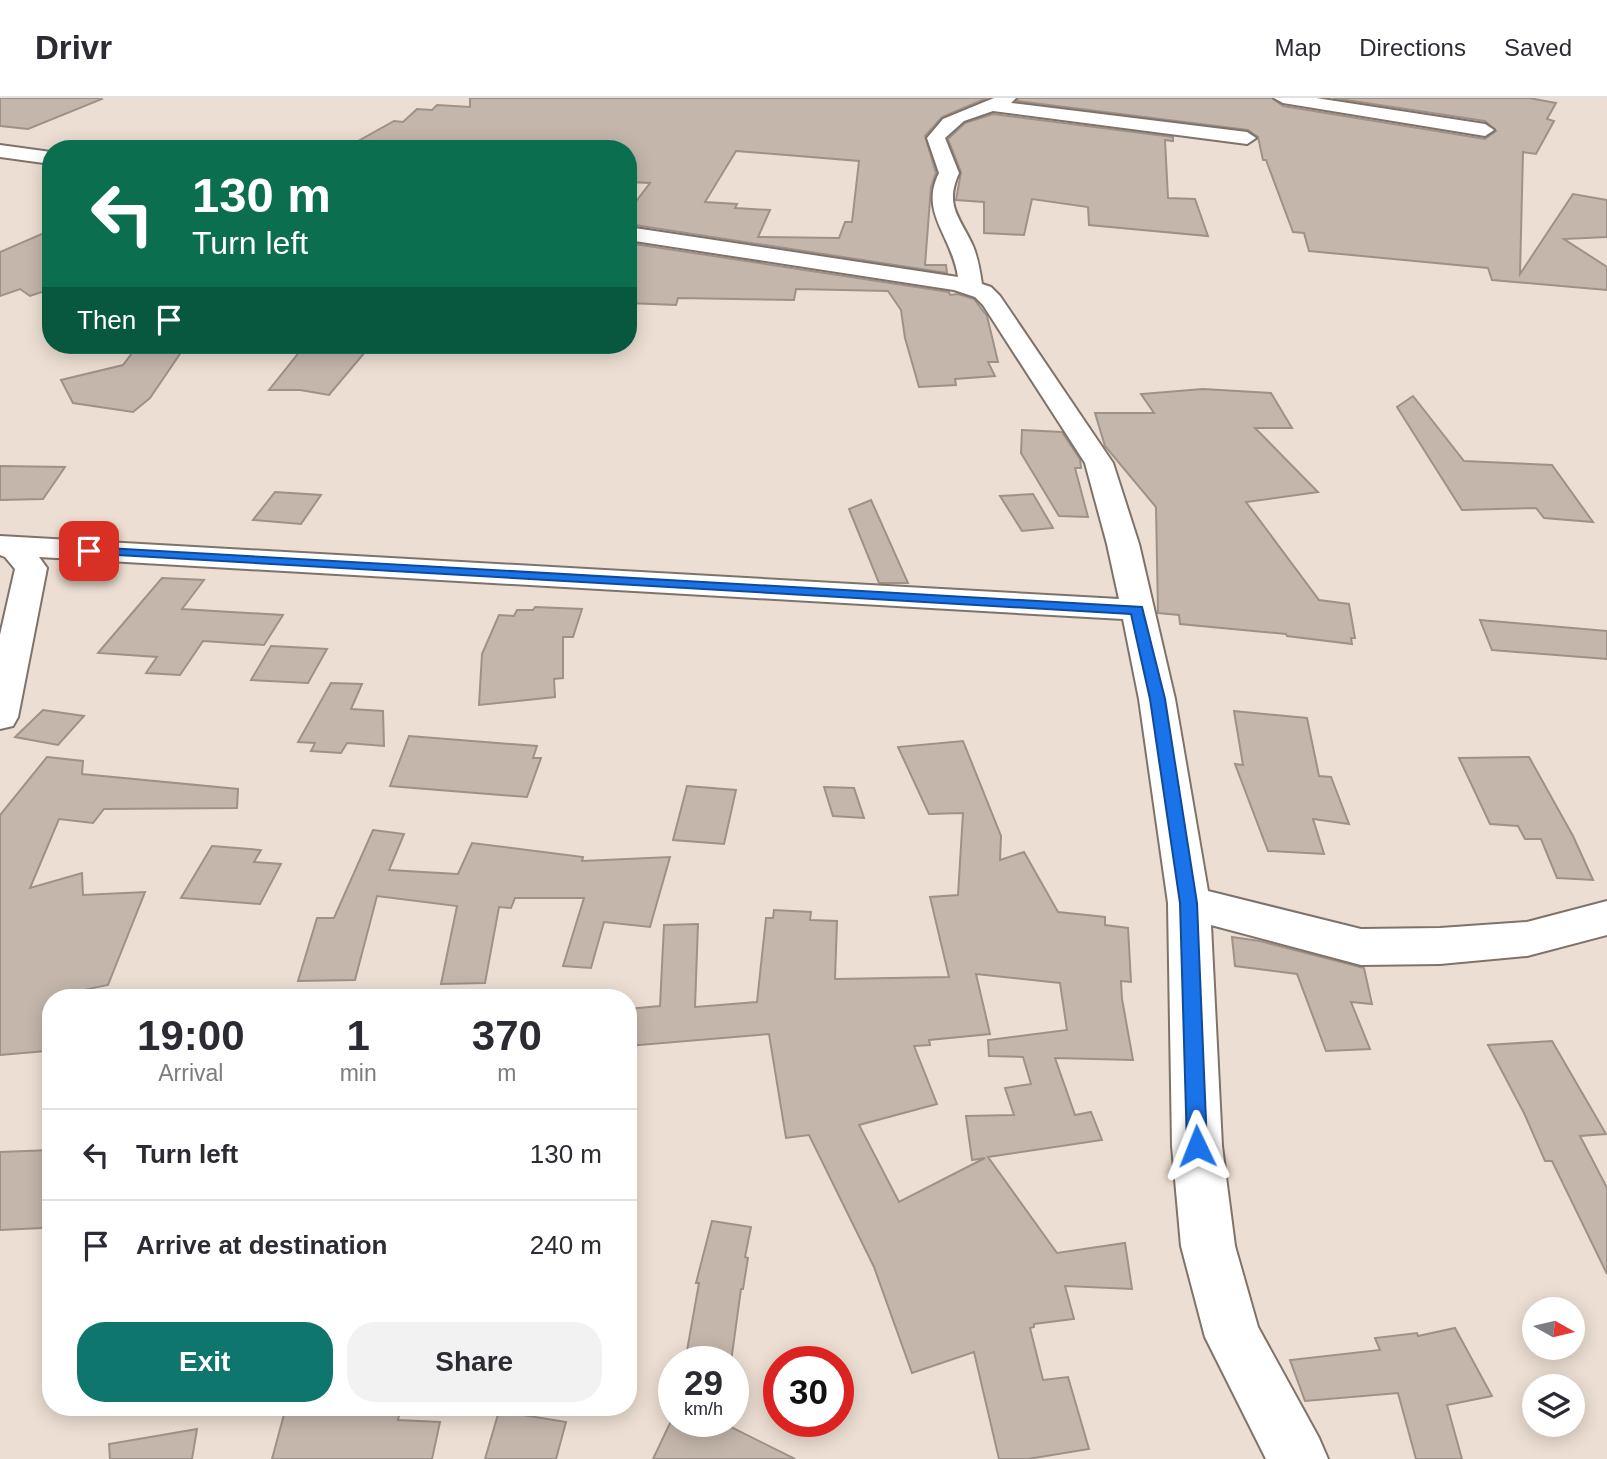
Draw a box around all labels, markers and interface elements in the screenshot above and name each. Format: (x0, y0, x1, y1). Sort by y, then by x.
text: Drivr (35, 29, 112, 66)
text: Map (1275, 34, 1321, 61)
text: Directions (1359, 34, 1466, 61)
text: Saved (1504, 34, 1572, 61)
icon: left (77, 168, 168, 259)
text: 130 m (192, 168, 331, 222)
text: Turn left (192, 225, 308, 261)
icon: arrive (150, 301, 188, 339)
text: Then (77, 305, 136, 335)
pin (59, 521, 119, 581)
icon: arrive (70, 532, 108, 570)
text: 19:00 (137, 1012, 245, 1059)
text: 1 (346, 1012, 370, 1059)
text: 370 (472, 1012, 542, 1059)
text: Arrival (158, 1060, 223, 1086)
text: min (340, 1060, 377, 1086)
text: m (497, 1060, 516, 1086)
position arrow (1160, 1109, 1234, 1183)
icon: left (77, 1136, 115, 1174)
text: Turn left (136, 1139, 238, 1169)
text: 130 m (530, 1139, 602, 1169)
icon: arrive (77, 1227, 115, 1265)
text: Arrive at destination (136, 1230, 387, 1260)
text: 240 m (530, 1230, 602, 1260)
north arrow (1522, 1297, 1586, 1360)
map controls (1522, 1297, 1585, 1437)
button: Exit (77, 1322, 333, 1402)
button: Share (347, 1322, 602, 1402)
speed limit sign: 30 (763, 1346, 854, 1437)
text: 29 (684, 1363, 723, 1402)
button: layers (1522, 1374, 1585, 1437)
text: km/h (684, 1399, 723, 1419)

